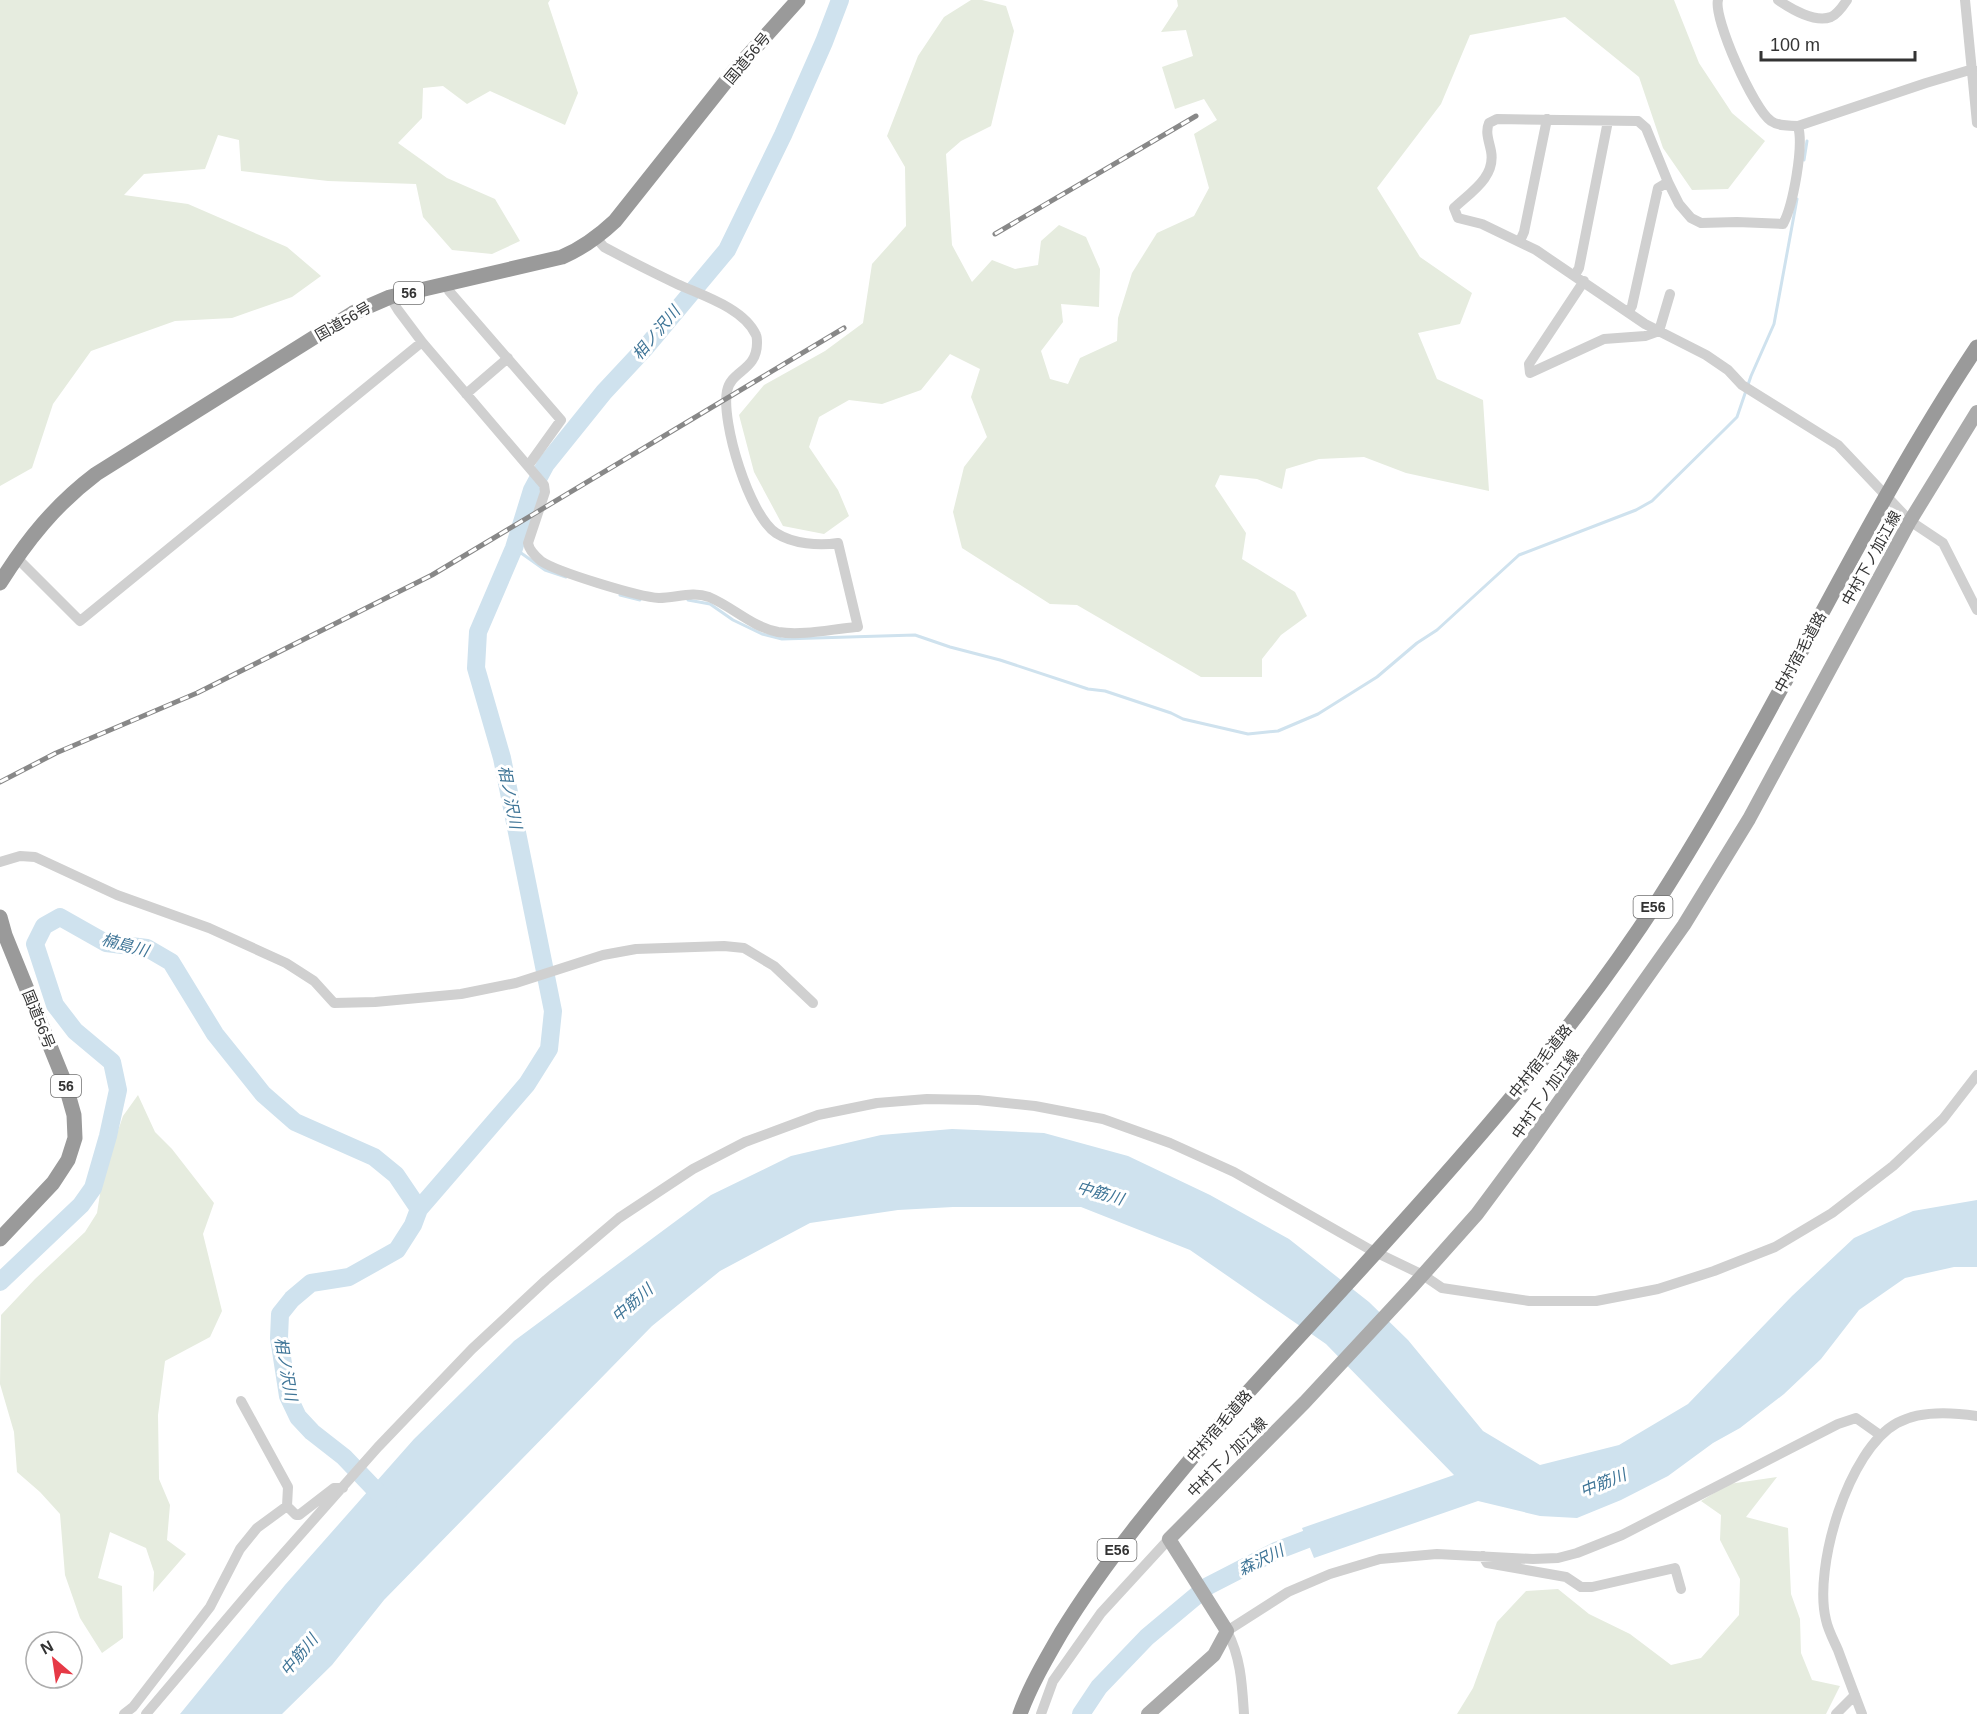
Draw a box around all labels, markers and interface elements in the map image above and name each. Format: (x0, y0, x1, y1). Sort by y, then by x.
scale bar (1761, 24, 1916, 62)
street label: 国道56号 (721, 29, 773, 87)
text: 100 m (1770, 35, 1820, 55)
road number: 56 (394, 282, 424, 304)
street label: 国道56号 (312, 298, 374, 344)
water label: 相ノ沢川 (629, 301, 684, 363)
street label: 中村下ノ加江線 (1838, 508, 1904, 608)
street label: 中村宿毛道路 (1771, 609, 1829, 695)
water label: 相ノ沢川 (496, 764, 525, 832)
road number: E56 (1634, 896, 1672, 918)
water label: 楠島川 (100, 931, 152, 960)
street label: 国道56号 (20, 987, 58, 1051)
street label: 中村宿毛道路 (1505, 1021, 1575, 1101)
street label: 中村下ノ加江線 (1508, 1046, 1582, 1142)
road number: 56 (51, 1075, 81, 1097)
water label: 中筋川 (1075, 1178, 1127, 1208)
water label: 中筋川 (608, 1280, 657, 1325)
water label: 相ノ沢川 (272, 1336, 300, 1404)
street label: 中村宿毛道路 (1183, 1386, 1255, 1466)
street label: 中村下ノ加江線 (1184, 1414, 1270, 1500)
water label: 中筋川 (1578, 1465, 1630, 1500)
road number: E56 (1098, 1539, 1136, 1561)
water label: 森沢川 (1236, 1541, 1288, 1578)
north arrow (24, 1630, 84, 1690)
water label: 中筋川 (277, 1630, 322, 1679)
text: N (38, 1637, 56, 1658)

